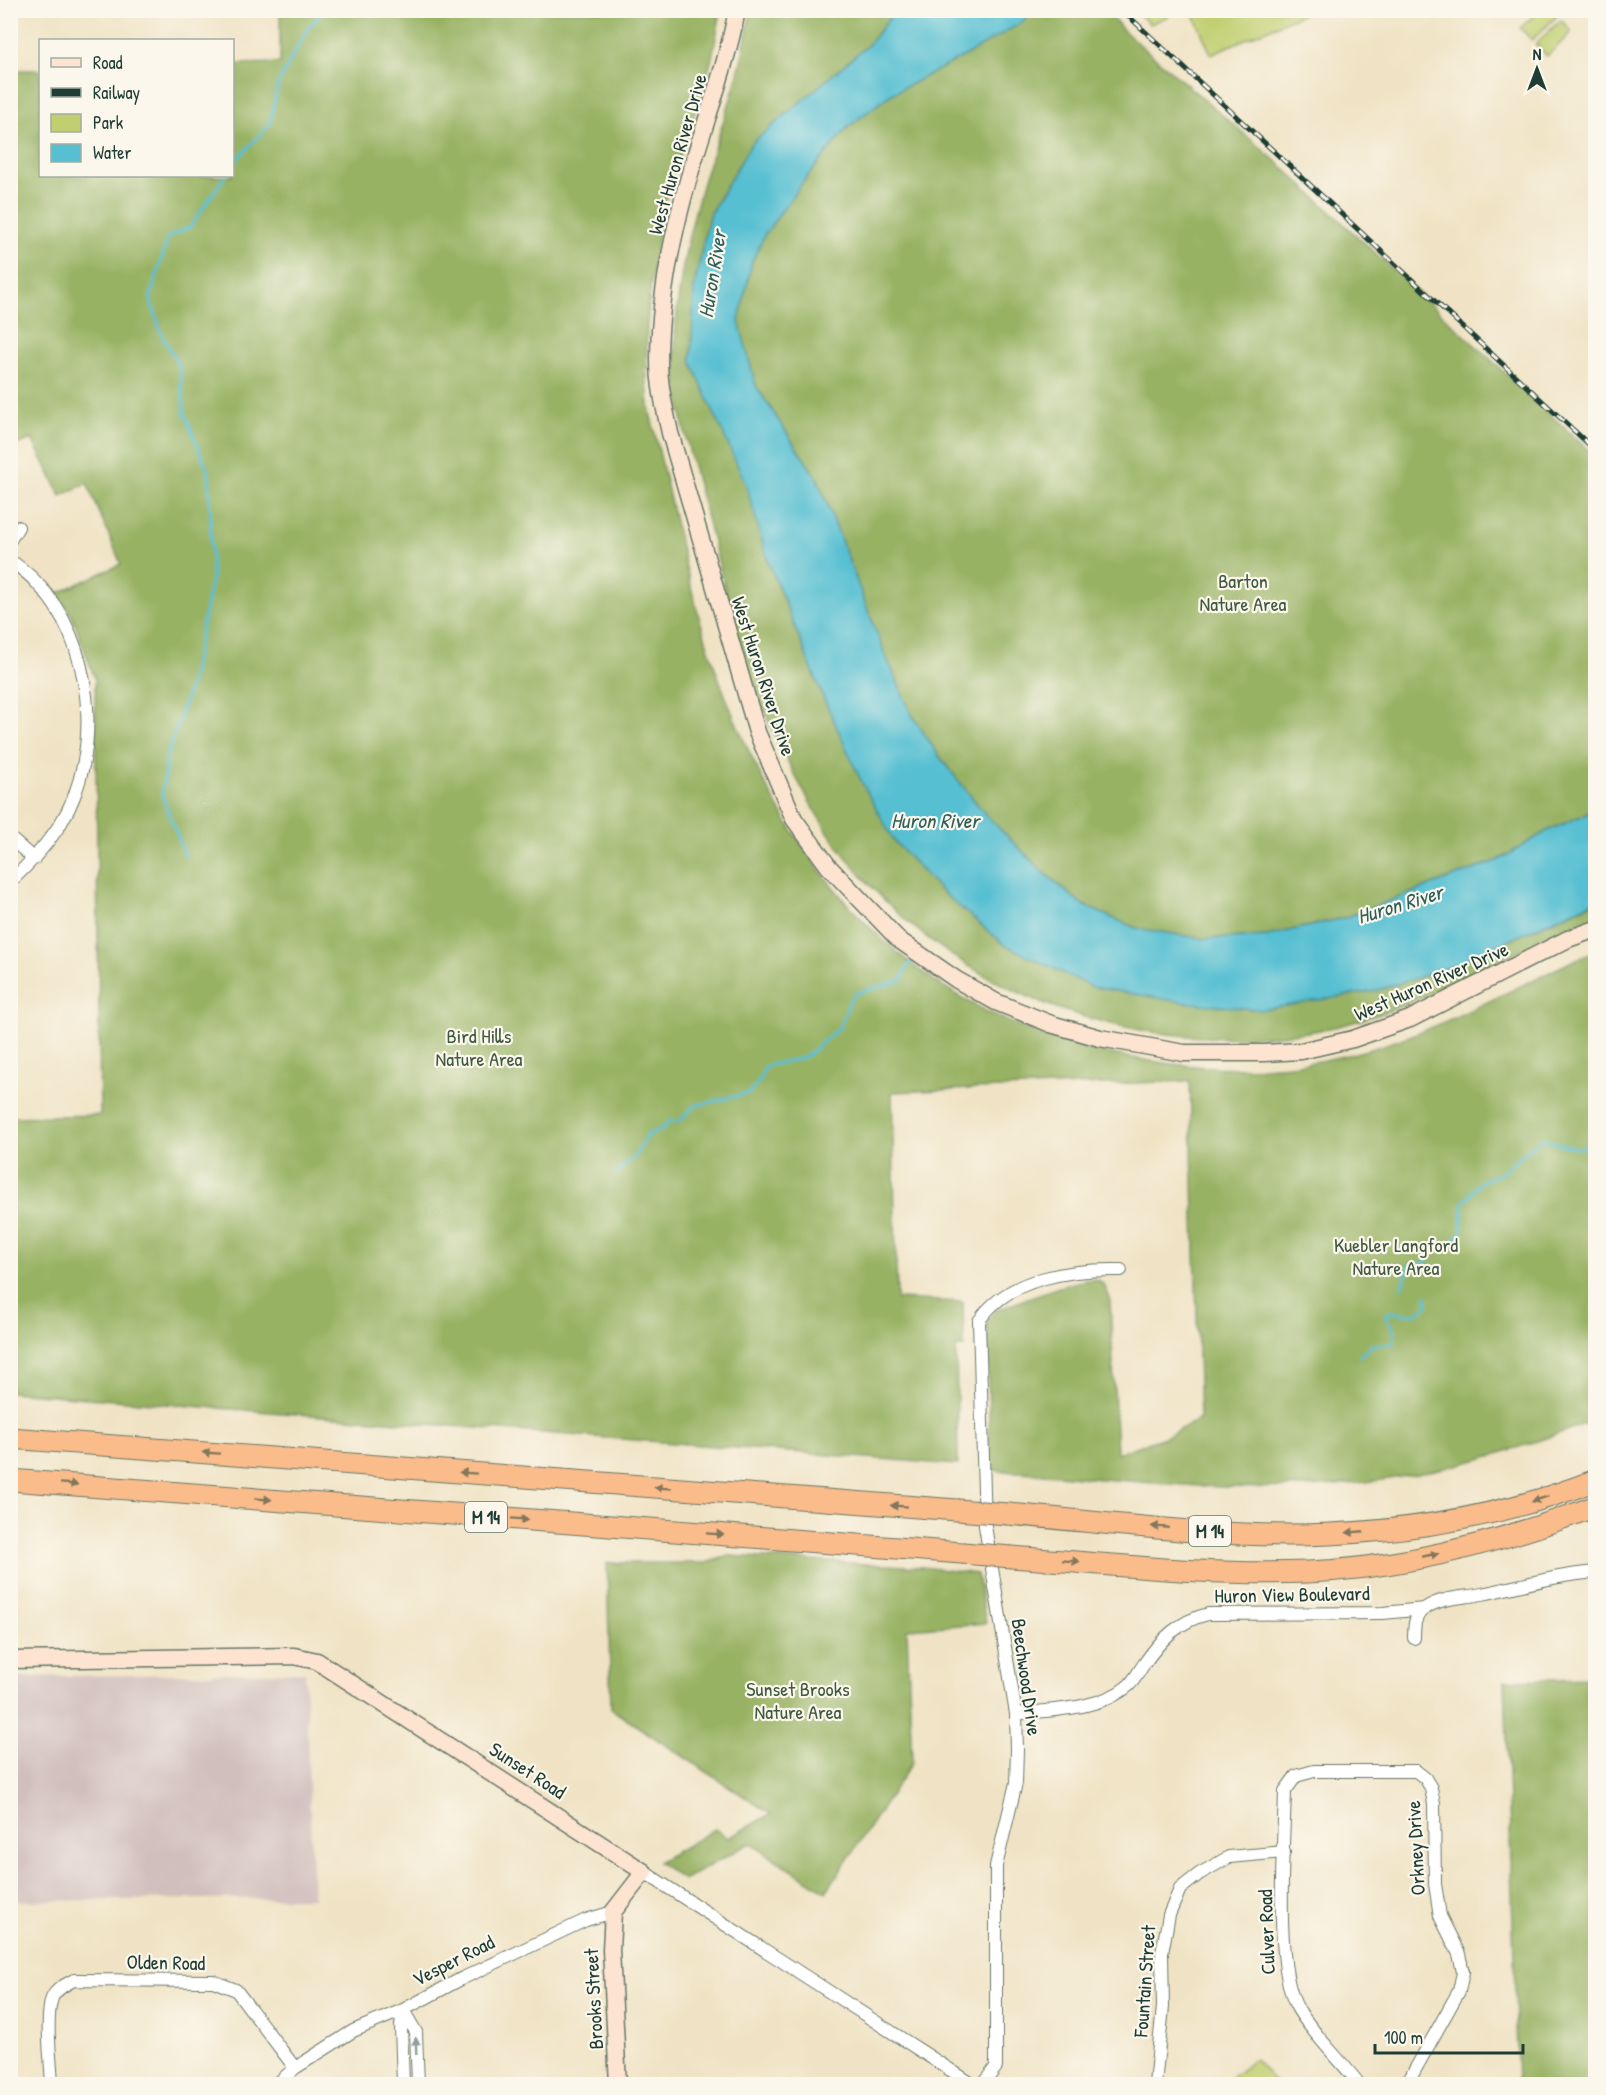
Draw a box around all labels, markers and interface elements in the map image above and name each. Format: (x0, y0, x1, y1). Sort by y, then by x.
legend (39, 39, 234, 177)
north arrow (1507, 39, 1567, 99)
text: N (1533, 43, 1542, 65)
text: Road (93, 50, 123, 75)
street label: West Huron River Drive (641, 71, 713, 237)
text: Railway (93, 80, 140, 105)
text: Park (93, 110, 124, 135)
text: Water (93, 140, 131, 165)
water label: Huron River (691, 225, 734, 320)
park label: Barton Nature Area (1200, 567, 1287, 617)
street label: West Huron River Drive (726, 593, 802, 759)
water label: Huron River (891, 806, 982, 835)
water label: Huron River (1354, 876, 1449, 931)
street label: West Huron River Drive (1350, 935, 1512, 1027)
park label: Bird Hills Nature Area (436, 1022, 523, 1072)
park label: Kuebler Langford Nature Area (1334, 1231, 1458, 1281)
one-way arrow (201, 1449, 220, 1458)
one-way arrow (459, 1468, 478, 1478)
one-way arrow (59, 1479, 78, 1489)
one-way arrow (653, 1483, 672, 1493)
one-way arrow (254, 1494, 273, 1504)
one-way arrow (1531, 1495, 1549, 1505)
one-way arrow (889, 1501, 908, 1511)
road number: M 14 (465, 1502, 507, 1532)
one-way arrow (511, 1514, 530, 1524)
road number: M 14 (1189, 1516, 1231, 1546)
one-way arrow (1151, 1522, 1170, 1532)
one-way arrow (1345, 1527, 1364, 1537)
one-way arrow (705, 1529, 724, 1539)
one-way arrow (1421, 1550, 1440, 1559)
one-way arrow (1061, 1556, 1080, 1566)
street label: Huron View Boulevard (1214, 1579, 1370, 1609)
street label: Beechwood Drive (1005, 1617, 1049, 1737)
park label: Sunset Brooks Nature Area (746, 1675, 850, 1725)
street label: Sunset Road (485, 1735, 572, 1805)
street label: Orkney Drive (1399, 1800, 1431, 1896)
street label: Culver Road (1251, 1889, 1281, 1975)
street label: Fountain Street (1127, 1923, 1161, 2039)
street label: Vesper Road (407, 1928, 499, 1992)
street label: Brooks Street (577, 1947, 609, 2050)
street label: Olden Road (126, 1948, 206, 1976)
scale bar (1375, 2017, 1524, 2055)
text: 100 m (1384, 2025, 1423, 2050)
one-way arrow (412, 2036, 421, 2055)

